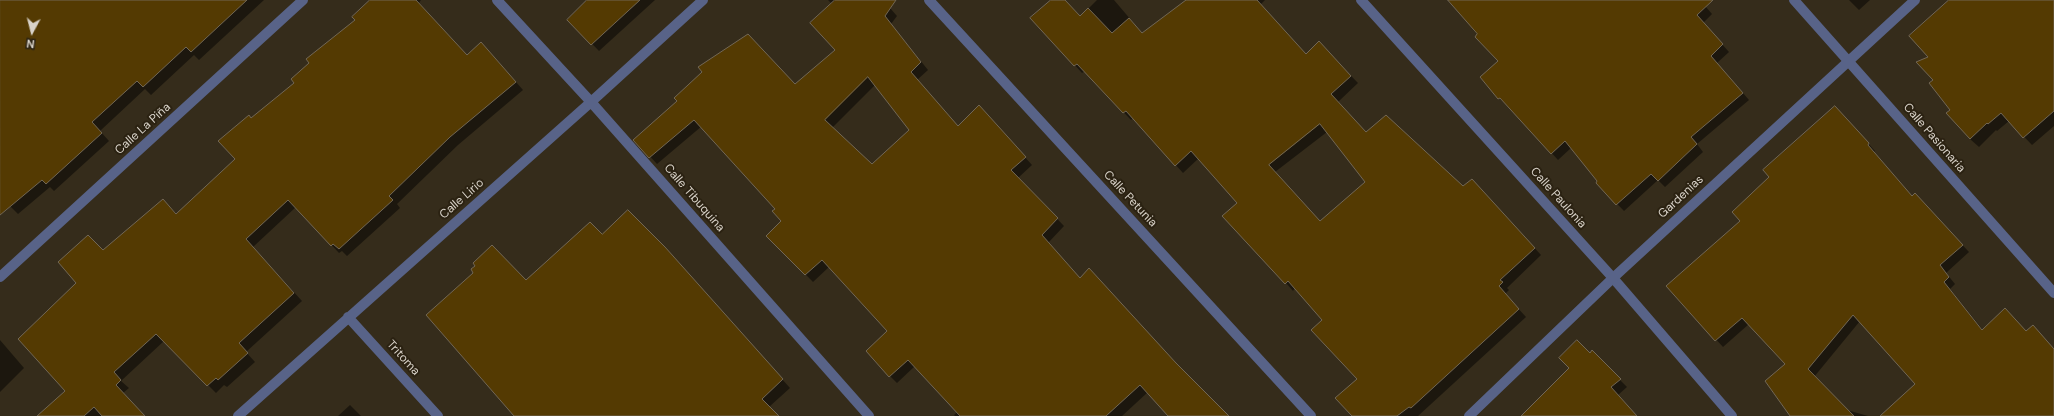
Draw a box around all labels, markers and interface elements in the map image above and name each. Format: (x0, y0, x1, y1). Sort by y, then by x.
north arrow (12, 12, 52, 52)
text: N (26, 36, 35, 51)
street label: Calle La Piña (112, 100, 174, 158)
street label: Calle Pasionaria (1900, 100, 1968, 176)
street label: Calle Tibuquina (661, 161, 727, 235)
street label: Calle Paulonia (1527, 165, 1589, 231)
street label: Calle Petunia (1100, 168, 1160, 230)
street label: Gardenias (1655, 172, 1707, 222)
street label: Calle Lirio (437, 176, 487, 222)
street label: Tritoma (384, 337, 422, 379)

